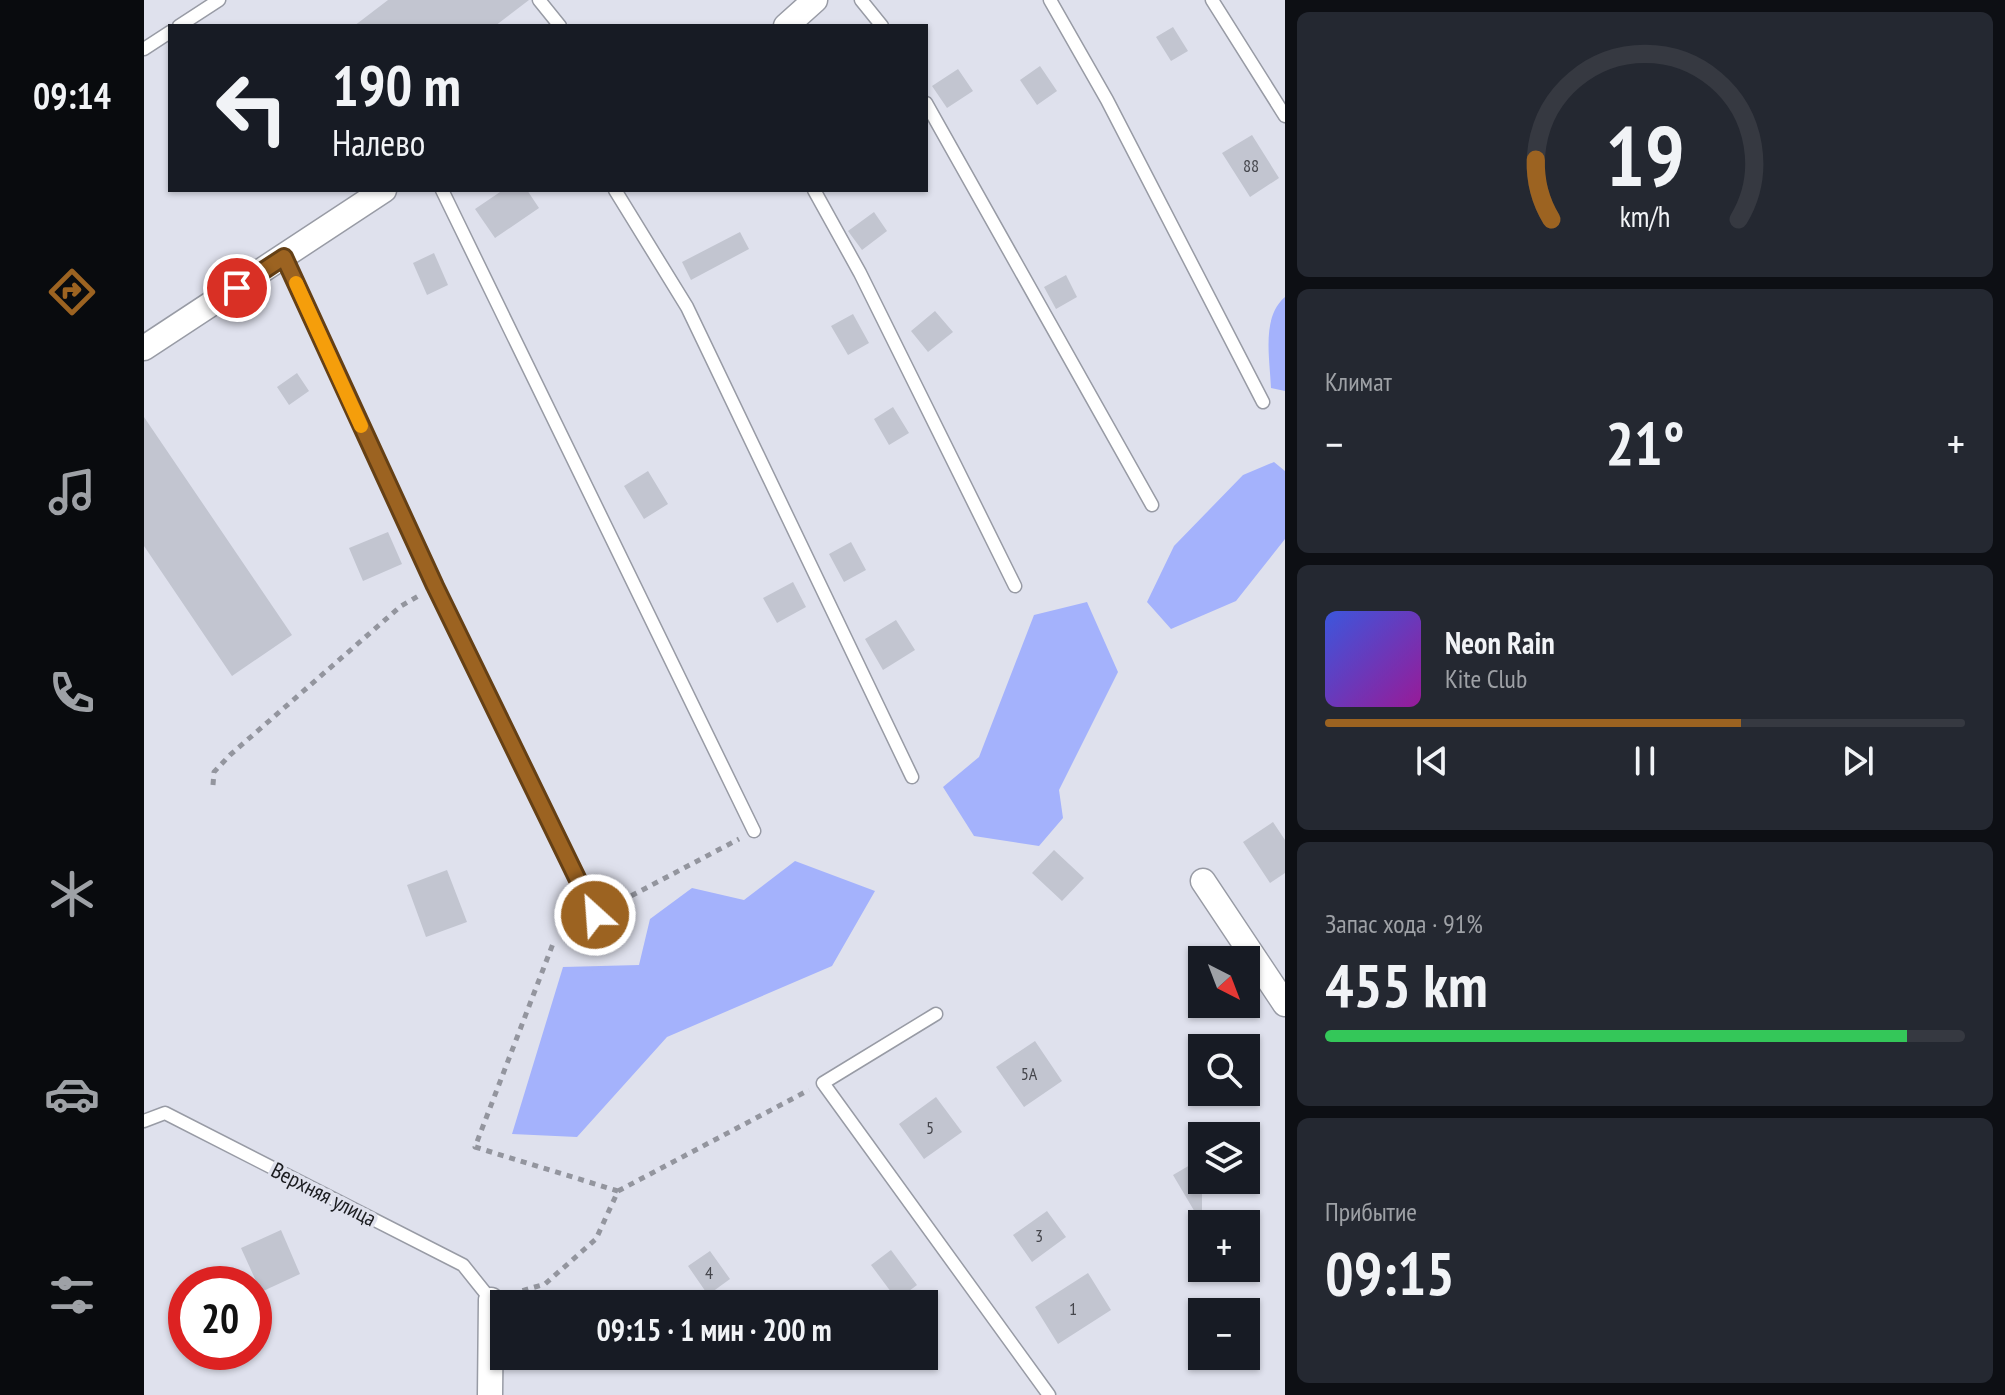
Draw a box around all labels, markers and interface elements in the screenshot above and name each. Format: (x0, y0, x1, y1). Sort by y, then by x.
text: 190 m (332, 49, 461, 121)
icon: left (200, 56, 304, 160)
text: 09:14 (33, 72, 111, 119)
text: 19 (1605, 101, 1685, 209)
text: Налево (332, 119, 425, 166)
house number: 88 (1243, 154, 1259, 177)
text: km/h (1620, 198, 1670, 235)
pin (203, 254, 271, 322)
icon: directions (44, 264, 100, 320)
icon: arrive (215, 266, 259, 310)
text: Климат (1325, 365, 1392, 398)
text: 21° (1605, 404, 1685, 482)
text: − (1325, 415, 1343, 472)
text: + (1947, 415, 1965, 472)
icon: music (44, 464, 100, 520)
text: Neon Rain (1445, 623, 1555, 662)
text: Kite Club (1445, 662, 1527, 695)
icon: phone (44, 665, 100, 721)
icon: previous (1410, 739, 1454, 783)
icon: pause (1623, 739, 1667, 783)
icon: next (1836, 739, 1880, 783)
icon: climate (44, 866, 100, 922)
position arrow (553, 873, 637, 957)
text: Запас хода · 91% (1325, 907, 1483, 940)
north arrow (1188, 946, 1260, 1018)
map controls (1188, 946, 1260, 1370)
text: 455 km (1325, 946, 1488, 1024)
button: search (1188, 1034, 1260, 1106)
house number: 5А (1021, 1062, 1038, 1085)
icon: car (44, 1066, 100, 1122)
house number: 5 (926, 1116, 934, 1139)
button: layers (1188, 1122, 1260, 1194)
street label: Верхняя улица (267, 1156, 381, 1232)
text: Прибытие (1325, 1195, 1417, 1228)
button: + (1188, 1210, 1260, 1282)
house number: 3 (1035, 1224, 1043, 1247)
text: 09:15 (1325, 1234, 1455, 1312)
house number: 4 (705, 1261, 713, 1284)
speed limit sign: 20 (168, 1266, 272, 1370)
icon: filters (44, 1267, 100, 1323)
house number: 1 (1069, 1297, 1077, 1320)
button: − (1188, 1298, 1260, 1370)
text: 09:15 · 1 мин · 200 m (596, 1310, 832, 1349)

